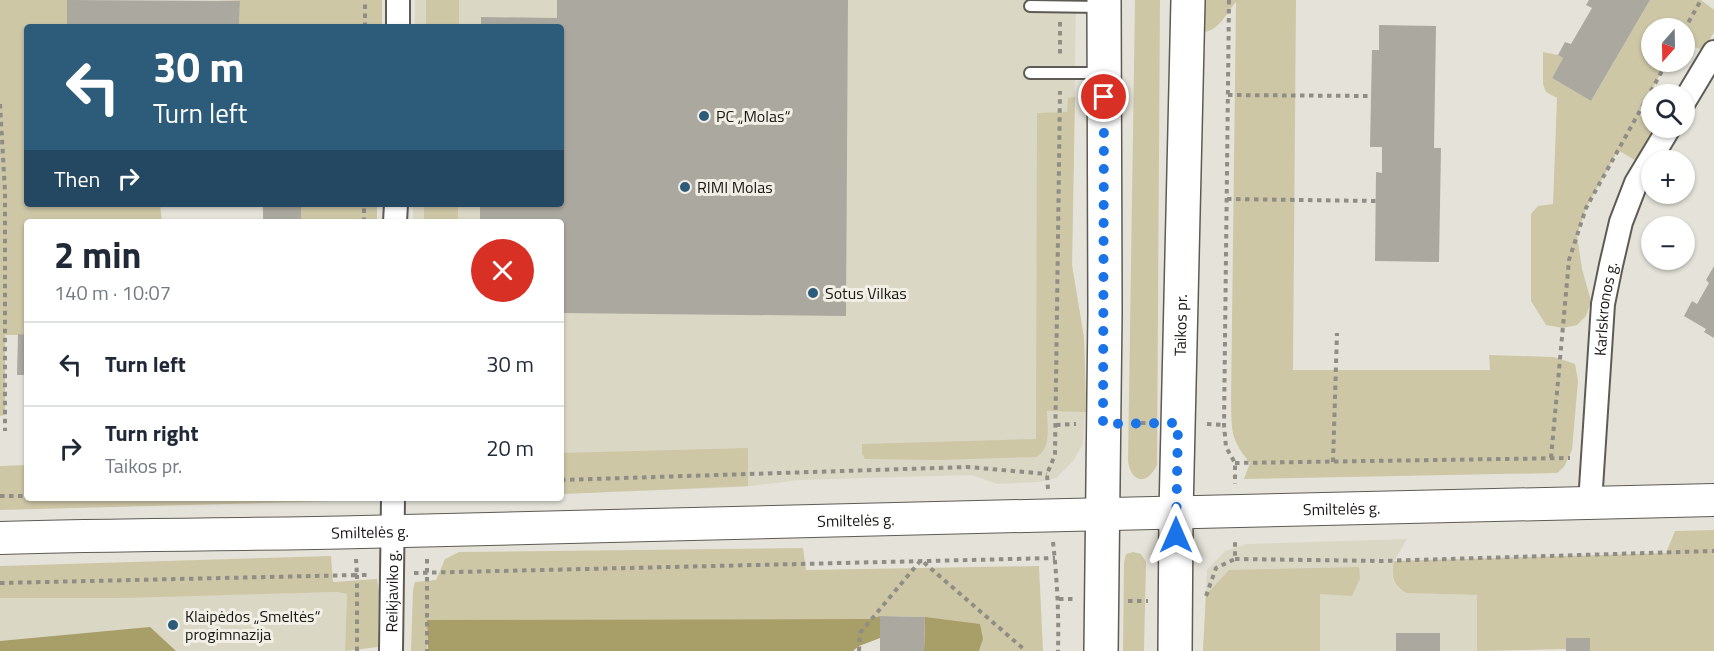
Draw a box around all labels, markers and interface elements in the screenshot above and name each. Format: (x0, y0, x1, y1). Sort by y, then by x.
north arrow (1641, 18, 1695, 72)
map controls (1641, 18, 1695, 270)
text: 30 m (153, 34, 245, 98)
icon: left (54, 48, 132, 126)
pin (1078, 71, 1129, 122)
icon: arrive (1087, 80, 1120, 113)
button: search (1641, 84, 1695, 138)
text: Turn left (153, 92, 247, 133)
place label: PC „Molas“ (716, 104, 790, 128)
marker: PC „Molas“ (697, 109, 711, 123)
button: + (1641, 150, 1695, 204)
text: Then (54, 162, 100, 196)
icon: right (112, 162, 145, 195)
place label: RIMI Molas (697, 175, 773, 199)
marker: RIMI Molas (678, 180, 692, 194)
button: − (1641, 216, 1695, 270)
text: 2 min (54, 227, 141, 282)
button: close (471, 239, 534, 302)
street label: Karlskronos g. (1588, 259, 1623, 357)
text: 140 m · 10:07 (54, 277, 171, 308)
place label: Sotus Vilkas (825, 281, 907, 305)
marker: Sotus Vilkas (806, 286, 820, 300)
street label: Taikos pr. (1168, 294, 1193, 356)
text: Turn left (105, 347, 186, 381)
text: 30 m (486, 347, 534, 381)
icon: left (54, 348, 87, 381)
text: Turn right (105, 416, 199, 450)
text: 20 m (486, 431, 534, 465)
icon: right (54, 432, 87, 465)
text: Taikos pr. (105, 450, 182, 481)
street label: Smiltelės g. (1303, 496, 1381, 521)
position arrow (1144, 503, 1208, 567)
street label: Smiltelės g. (817, 507, 895, 533)
street label: Smiltelės g. (331, 519, 409, 545)
street label: Reikjaviko g. (379, 549, 404, 633)
place label: Klaipėdos „Smeltės“ progimnazija (185, 604, 320, 646)
marker: Klaipėdos „Smeltės“ progimnazija (166, 618, 180, 632)

